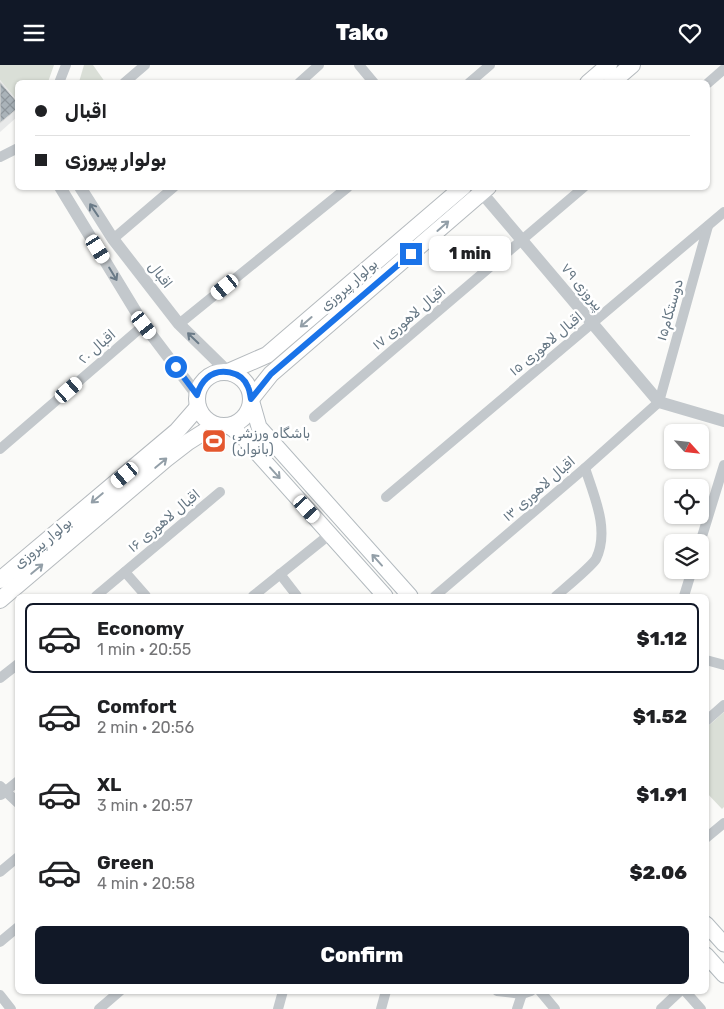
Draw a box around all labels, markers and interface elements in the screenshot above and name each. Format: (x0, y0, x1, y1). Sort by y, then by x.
icon: menu (20, 19, 48, 47)
text: Tako (336, 19, 388, 46)
icon: heart (676, 19, 704, 47)
text: اقبال (65, 100, 107, 123)
text: بولوار پیروزی (65, 148, 166, 171)
one-way arrow (89, 203, 99, 217)
one-way arrow (436, 221, 449, 232)
car (83, 232, 112, 266)
callout: 1 min (428, 237, 511, 271)
route end (400, 243, 422, 265)
text: 1 min (449, 244, 491, 263)
street label: بولوار پیروزی (317, 255, 382, 315)
street label: اقبال (144, 258, 176, 292)
street label: پیروزی ۷۹ (556, 260, 607, 315)
one-way arrow (108, 266, 118, 280)
car (208, 272, 241, 302)
street label: دوستکام۱۵ (653, 277, 688, 343)
street label: اقبال لاهوری ۱۷ (369, 282, 449, 354)
street label: اقبال لاهوری ۱۵ (506, 308, 586, 380)
car (128, 309, 159, 341)
one-way arrow (300, 316, 313, 327)
street label: اقبال ۲۰ (75, 326, 119, 368)
one-way arrow (187, 332, 200, 344)
route start (165, 356, 187, 378)
car (52, 374, 85, 406)
north arrow (664, 424, 709, 469)
map controls (664, 424, 709, 579)
place label: باشگاه ورزشی (بانوان) (232, 425, 310, 458)
sports icon: باشگاه ورزشی (بانوان) (201, 428, 227, 454)
street label: اقبال لاهوری ۱۳ (499, 453, 579, 525)
one-way arrow (154, 458, 167, 469)
car (108, 460, 141, 490)
one-way arrow (269, 467, 281, 480)
button: locate (664, 479, 709, 524)
street label: اقبال لاهوری ۱۶ (124, 486, 204, 556)
one-way arrow (91, 492, 104, 503)
car (291, 493, 322, 525)
street label: بولوار پیروزی (10, 514, 76, 573)
button: layers (664, 534, 709, 579)
one-way arrow (371, 554, 383, 567)
one-way arrow (30, 563, 43, 574)
icon: car (37, 616, 82, 661)
text: Economy (97, 617, 184, 640)
text: $1.12 (637, 627, 687, 650)
text: 1 min · 20:55 (97, 640, 191, 659)
icon: car (37, 694, 82, 739)
text: Comfort (97, 695, 177, 718)
text: $1.52 (633, 705, 687, 728)
text: 2 min · 20:56 (97, 718, 194, 737)
icon: car (37, 772, 82, 817)
text: XL (97, 773, 121, 796)
text: $1.91 (636, 783, 687, 806)
text: 3 min · 20:57 (97, 796, 193, 815)
icon: car (37, 850, 82, 895)
text: Green (97, 851, 154, 874)
text: $2.06 (629, 861, 687, 884)
text: 4 min · 20:58 (97, 874, 195, 893)
button: Confirm (35, 926, 689, 984)

